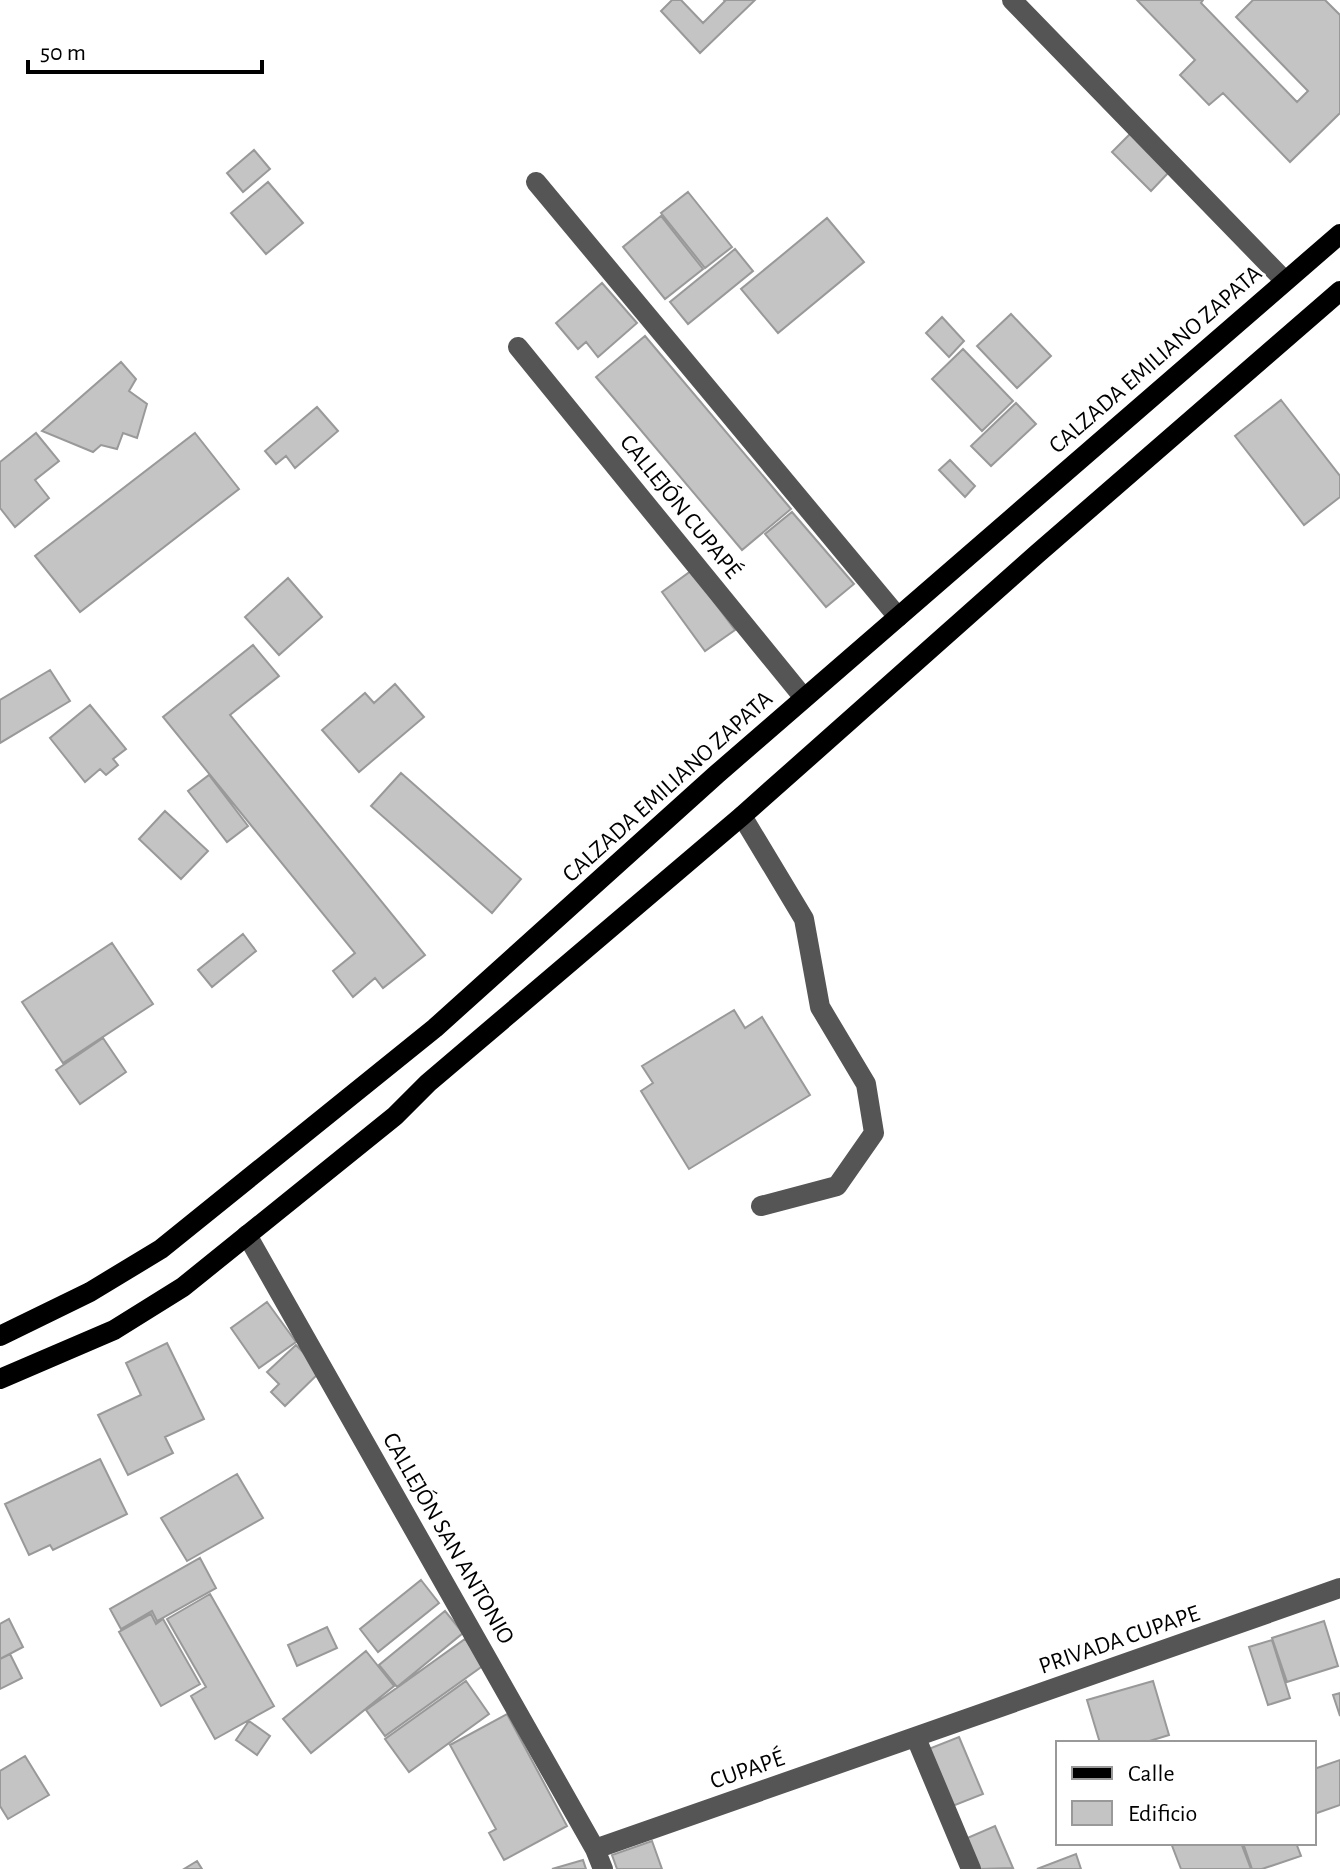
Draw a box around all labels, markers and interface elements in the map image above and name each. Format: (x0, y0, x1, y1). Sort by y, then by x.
scale bar (28, 24, 262, 74)
text: 50 m (40, 41, 86, 65)
street label: CALZADA EMILIANO ZAPATA (1045, 261, 1267, 458)
street label: CALLEJÓN CUPAPÉ (615, 429, 747, 583)
street label: CALZADA EMILIANO ZAPATA (558, 686, 777, 887)
street label: CALLEJÓN SAN ANTONIO (378, 1428, 520, 1648)
street label: PRIVADA CUPAPE (1036, 1601, 1203, 1679)
legend (1056, 1741, 1316, 1845)
street label: CUPAPÉ (706, 1744, 788, 1794)
text: Calle (1128, 1762, 1175, 1786)
text: Edificio (1128, 1802, 1197, 1826)

